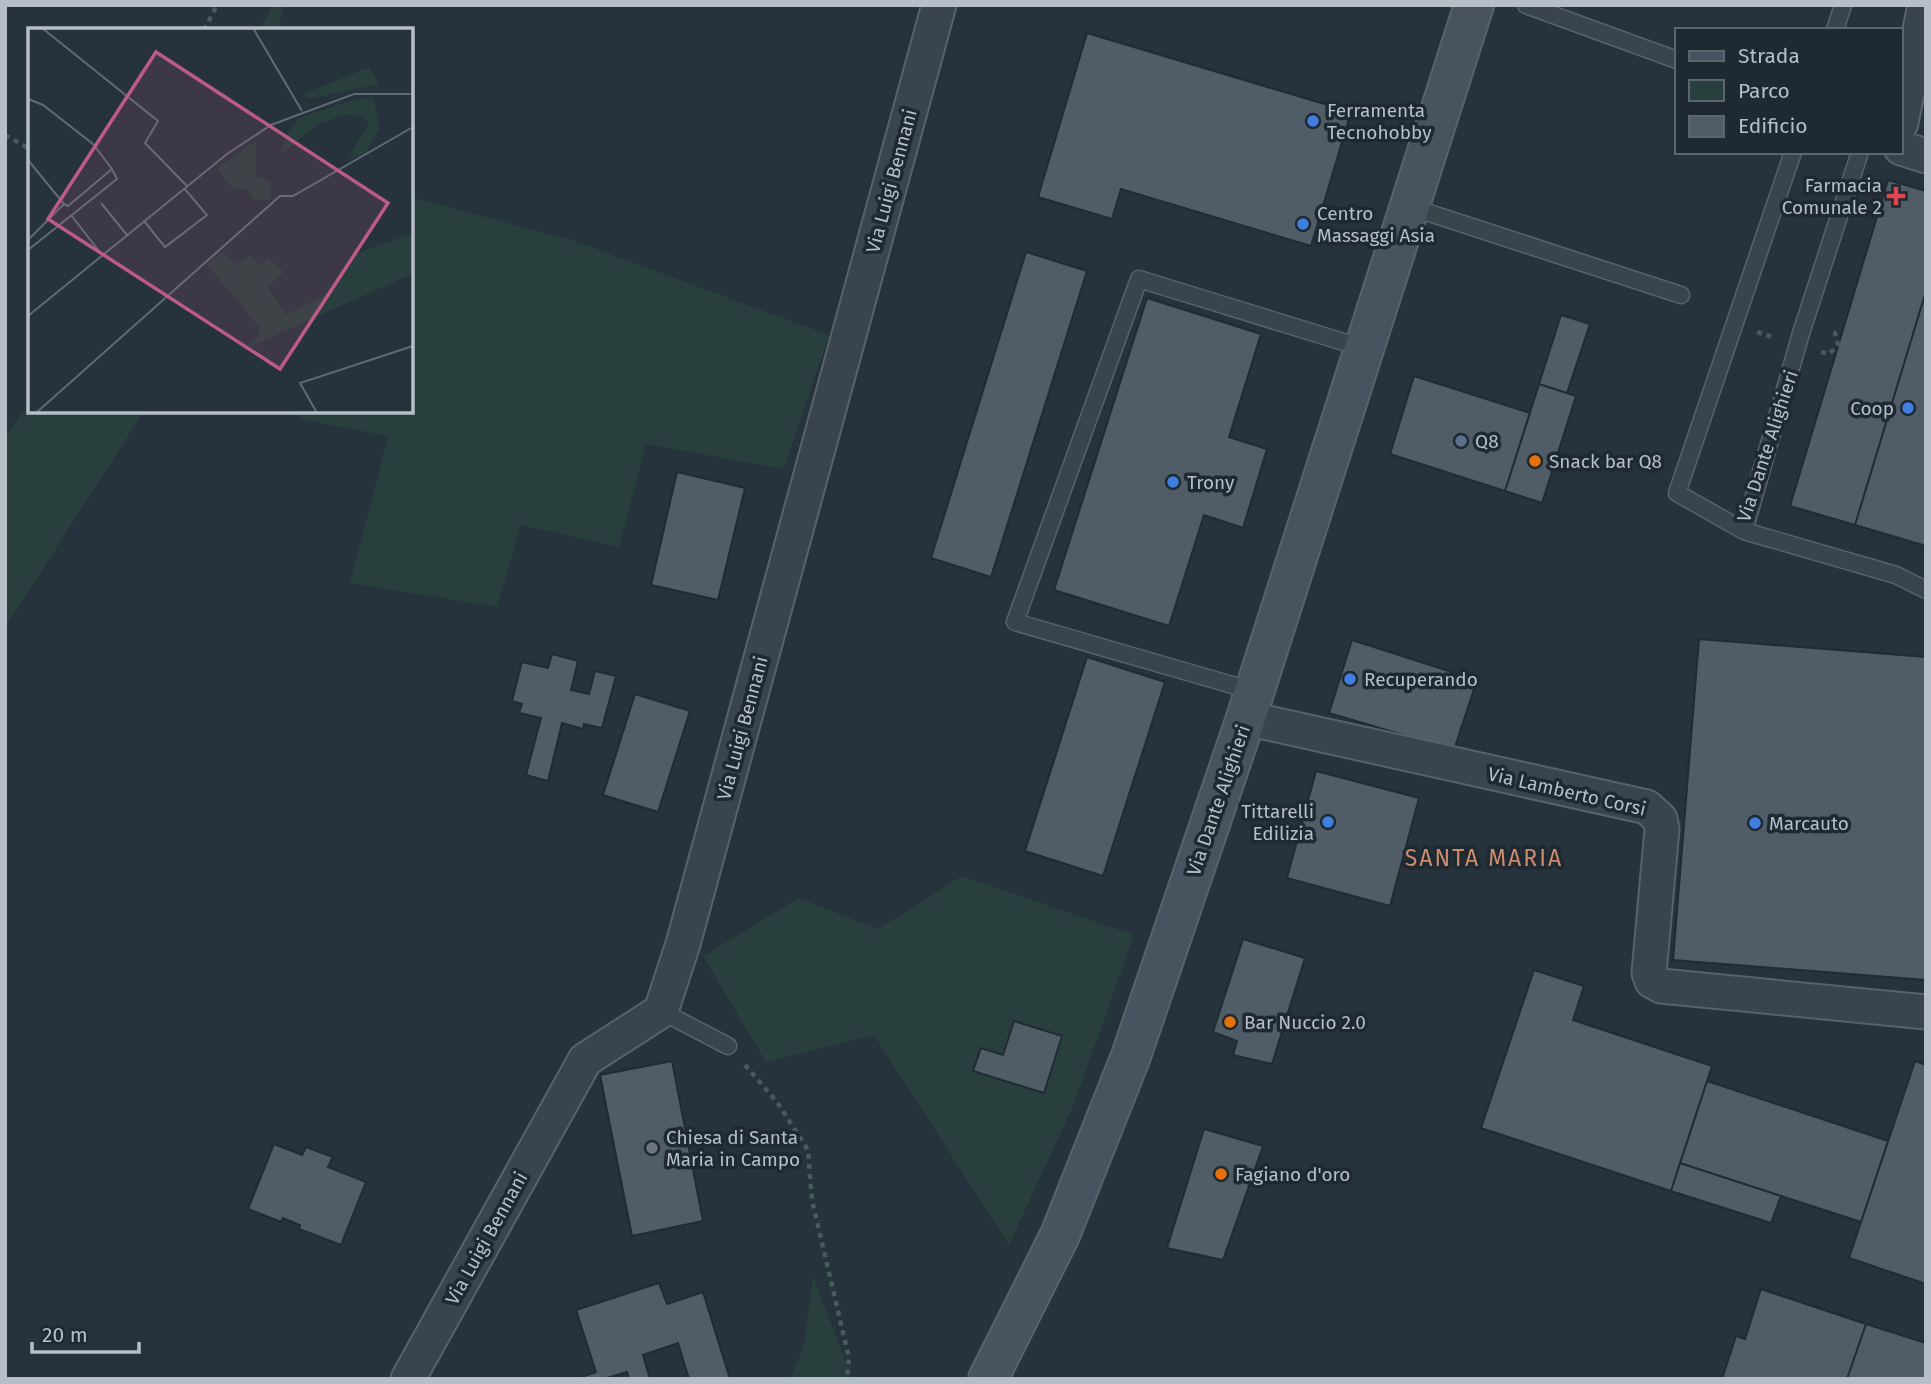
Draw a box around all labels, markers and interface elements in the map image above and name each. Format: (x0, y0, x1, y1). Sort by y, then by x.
inset map (28, 28, 413, 413)
legend (1675, 28, 1903, 154)
text: Strada (1738, 43, 1800, 69)
text: Parco (1738, 78, 1790, 104)
place label: Ferramenta Tecnohobby (1327, 99, 1432, 144)
street label: Via Luigi Bennani (861, 107, 922, 256)
marker: Ferramenta Tecnohobby (1305, 113, 1321, 129)
text: Edificio (1738, 113, 1808, 139)
place label: Farmacia Comunale 2 (1782, 174, 1882, 219)
marker: Farmacia Comunale 2 (1888, 188, 1904, 204)
place label: Centro Massaggi Asia (1317, 202, 1435, 247)
marker: Centro Massaggi Asia (1295, 216, 1311, 232)
street label: Via Dante Alighieri (1732, 367, 1803, 525)
place label: Coop (1850, 397, 1894, 420)
marker: Coop (1900, 400, 1916, 416)
place label: Q8 (1475, 430, 1499, 453)
marker: Q8 (1453, 433, 1469, 449)
place label: Snack bar Q8 (1549, 450, 1662, 473)
marker: Snack bar Q8 (1527, 453, 1543, 469)
place label: Trony (1187, 471, 1235, 494)
marker: Trony (1165, 474, 1181, 490)
street label: Via Luigi Bennani (712, 654, 773, 803)
place label: Recuperando (1364, 668, 1478, 691)
marker: Recuperando (1342, 671, 1358, 687)
street label: Via Dante Alighieri (1182, 722, 1255, 879)
street label: Via Lamberto Corsi (1486, 762, 1648, 821)
place label: Tittarelli Edilizia (1241, 800, 1314, 845)
place label: Marcauto (1769, 812, 1849, 835)
marker: Tittarelli Edilizia (1320, 814, 1336, 830)
marker: Marcauto (1747, 815, 1763, 831)
district label: SANTA MARIA (1405, 844, 1563, 872)
place label: Bar Nuccio 2.0 (1244, 1011, 1366, 1034)
marker: Bar Nuccio 2.0 (1222, 1014, 1238, 1030)
place label: Chiesa di Santa Maria in Campo (666, 1126, 800, 1171)
marker: Chiesa di Santa Maria in Campo (644, 1140, 660, 1156)
place label: Fagiano d'oro (1235, 1163, 1350, 1186)
marker: Fagiano d'oro (1213, 1166, 1229, 1182)
street label: Via Luigi Bennani (440, 1168, 532, 1309)
scale bar (32, 1310, 138, 1354)
text: 20 m (42, 1322, 88, 1348)

